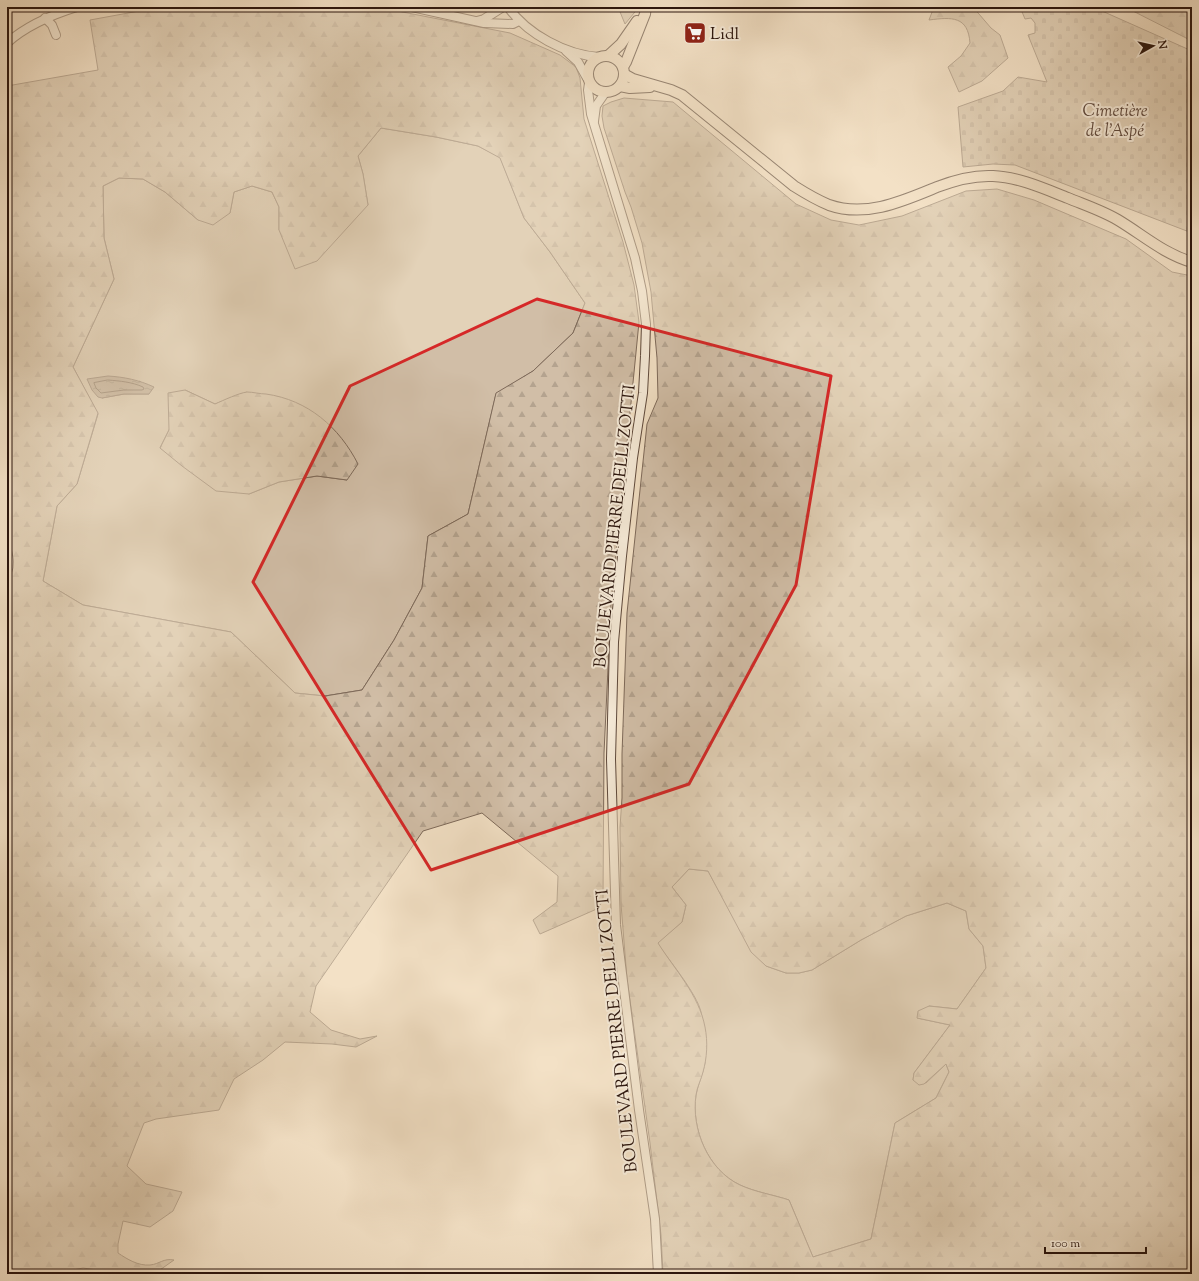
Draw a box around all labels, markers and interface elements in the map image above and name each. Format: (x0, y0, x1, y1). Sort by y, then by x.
supermarket icon: Lidl (682, 20, 708, 46)
place label: Lidl (710, 23, 740, 47)
north arrow (1133, 26, 1173, 66)
text: N (1153, 38, 1170, 50)
park label: Cimetière de l'Aspé (1082, 100, 1148, 144)
street label: BOULEVARD PIERRE DELLI ZOTTI (589, 383, 643, 669)
street label: BOULEVARD PIERRE DELLI ZOTTI (591, 888, 645, 1174)
scale bar (1045, 1229, 1146, 1255)
text: 100 m (1051, 1235, 1080, 1253)

